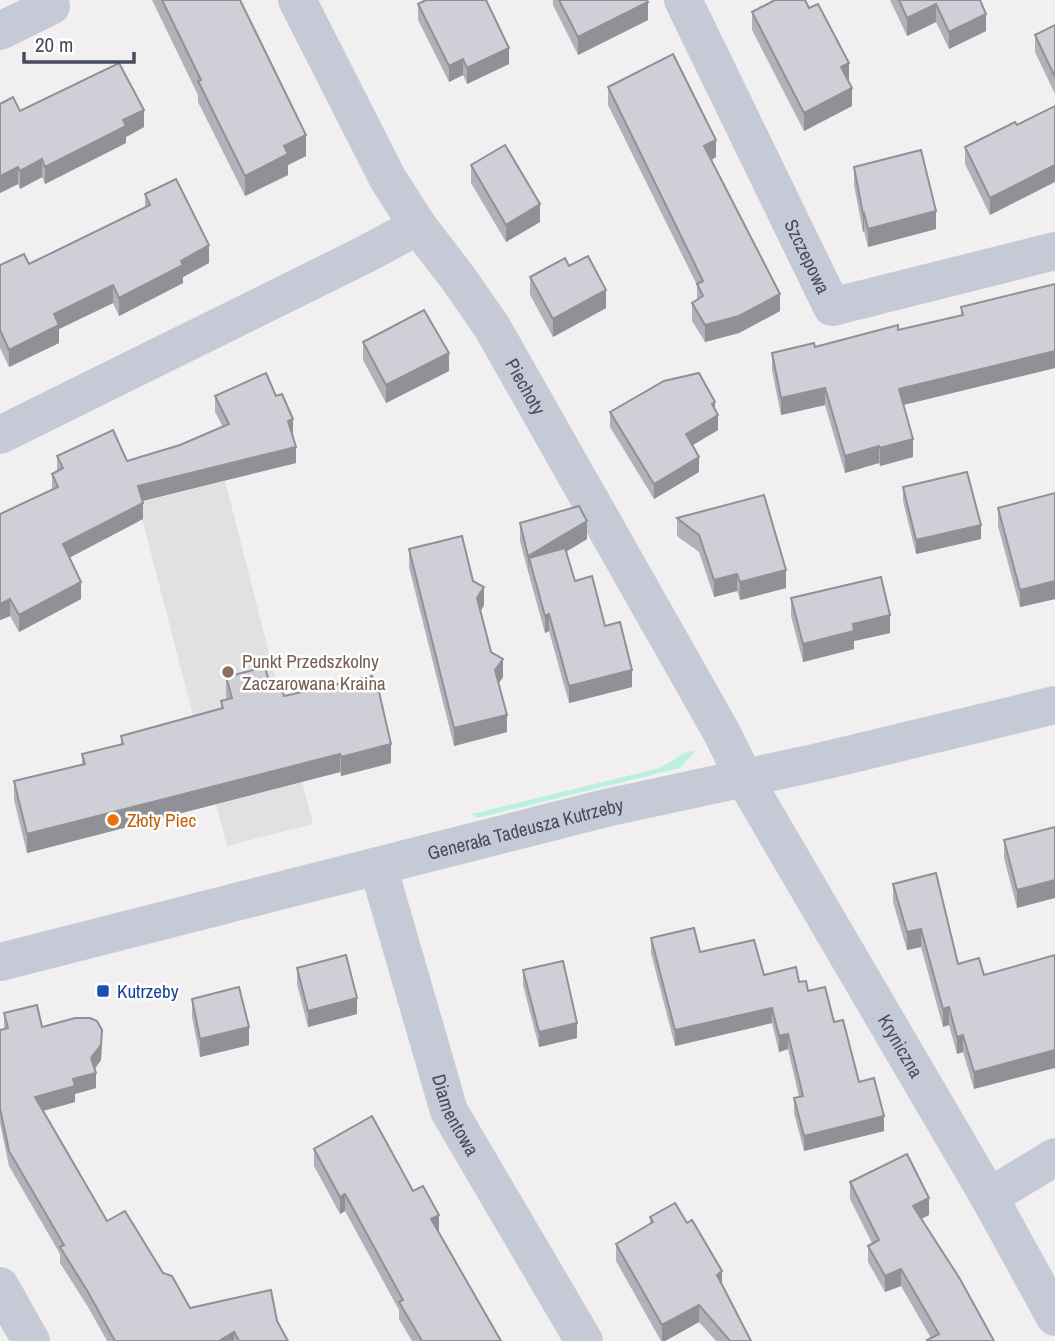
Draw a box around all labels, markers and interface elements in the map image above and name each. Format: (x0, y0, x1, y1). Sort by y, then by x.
scale bar (24, 21, 135, 65)
text: 20 m (35, 30, 73, 59)
street label: Szczepowa (778, 215, 837, 298)
street label: Piechoty (499, 354, 552, 419)
place label: Punkt Przedszkolny Zaczarowana Kraina (242, 648, 386, 696)
marker: Punkt Przedszkolny Zaczarowana Kraina (220, 664, 236, 680)
street label: Generała Tadeusza Kutrzeby (425, 792, 626, 866)
place label: Złoty Piec (127, 807, 196, 833)
marker: Złoty Piec (105, 812, 121, 828)
place label: Kutrzeby (117, 978, 179, 1004)
marker: Kutrzeby (95, 983, 111, 999)
street label: Kryniczna (872, 1010, 930, 1083)
street label: Diamentowa (426, 1071, 486, 1161)

